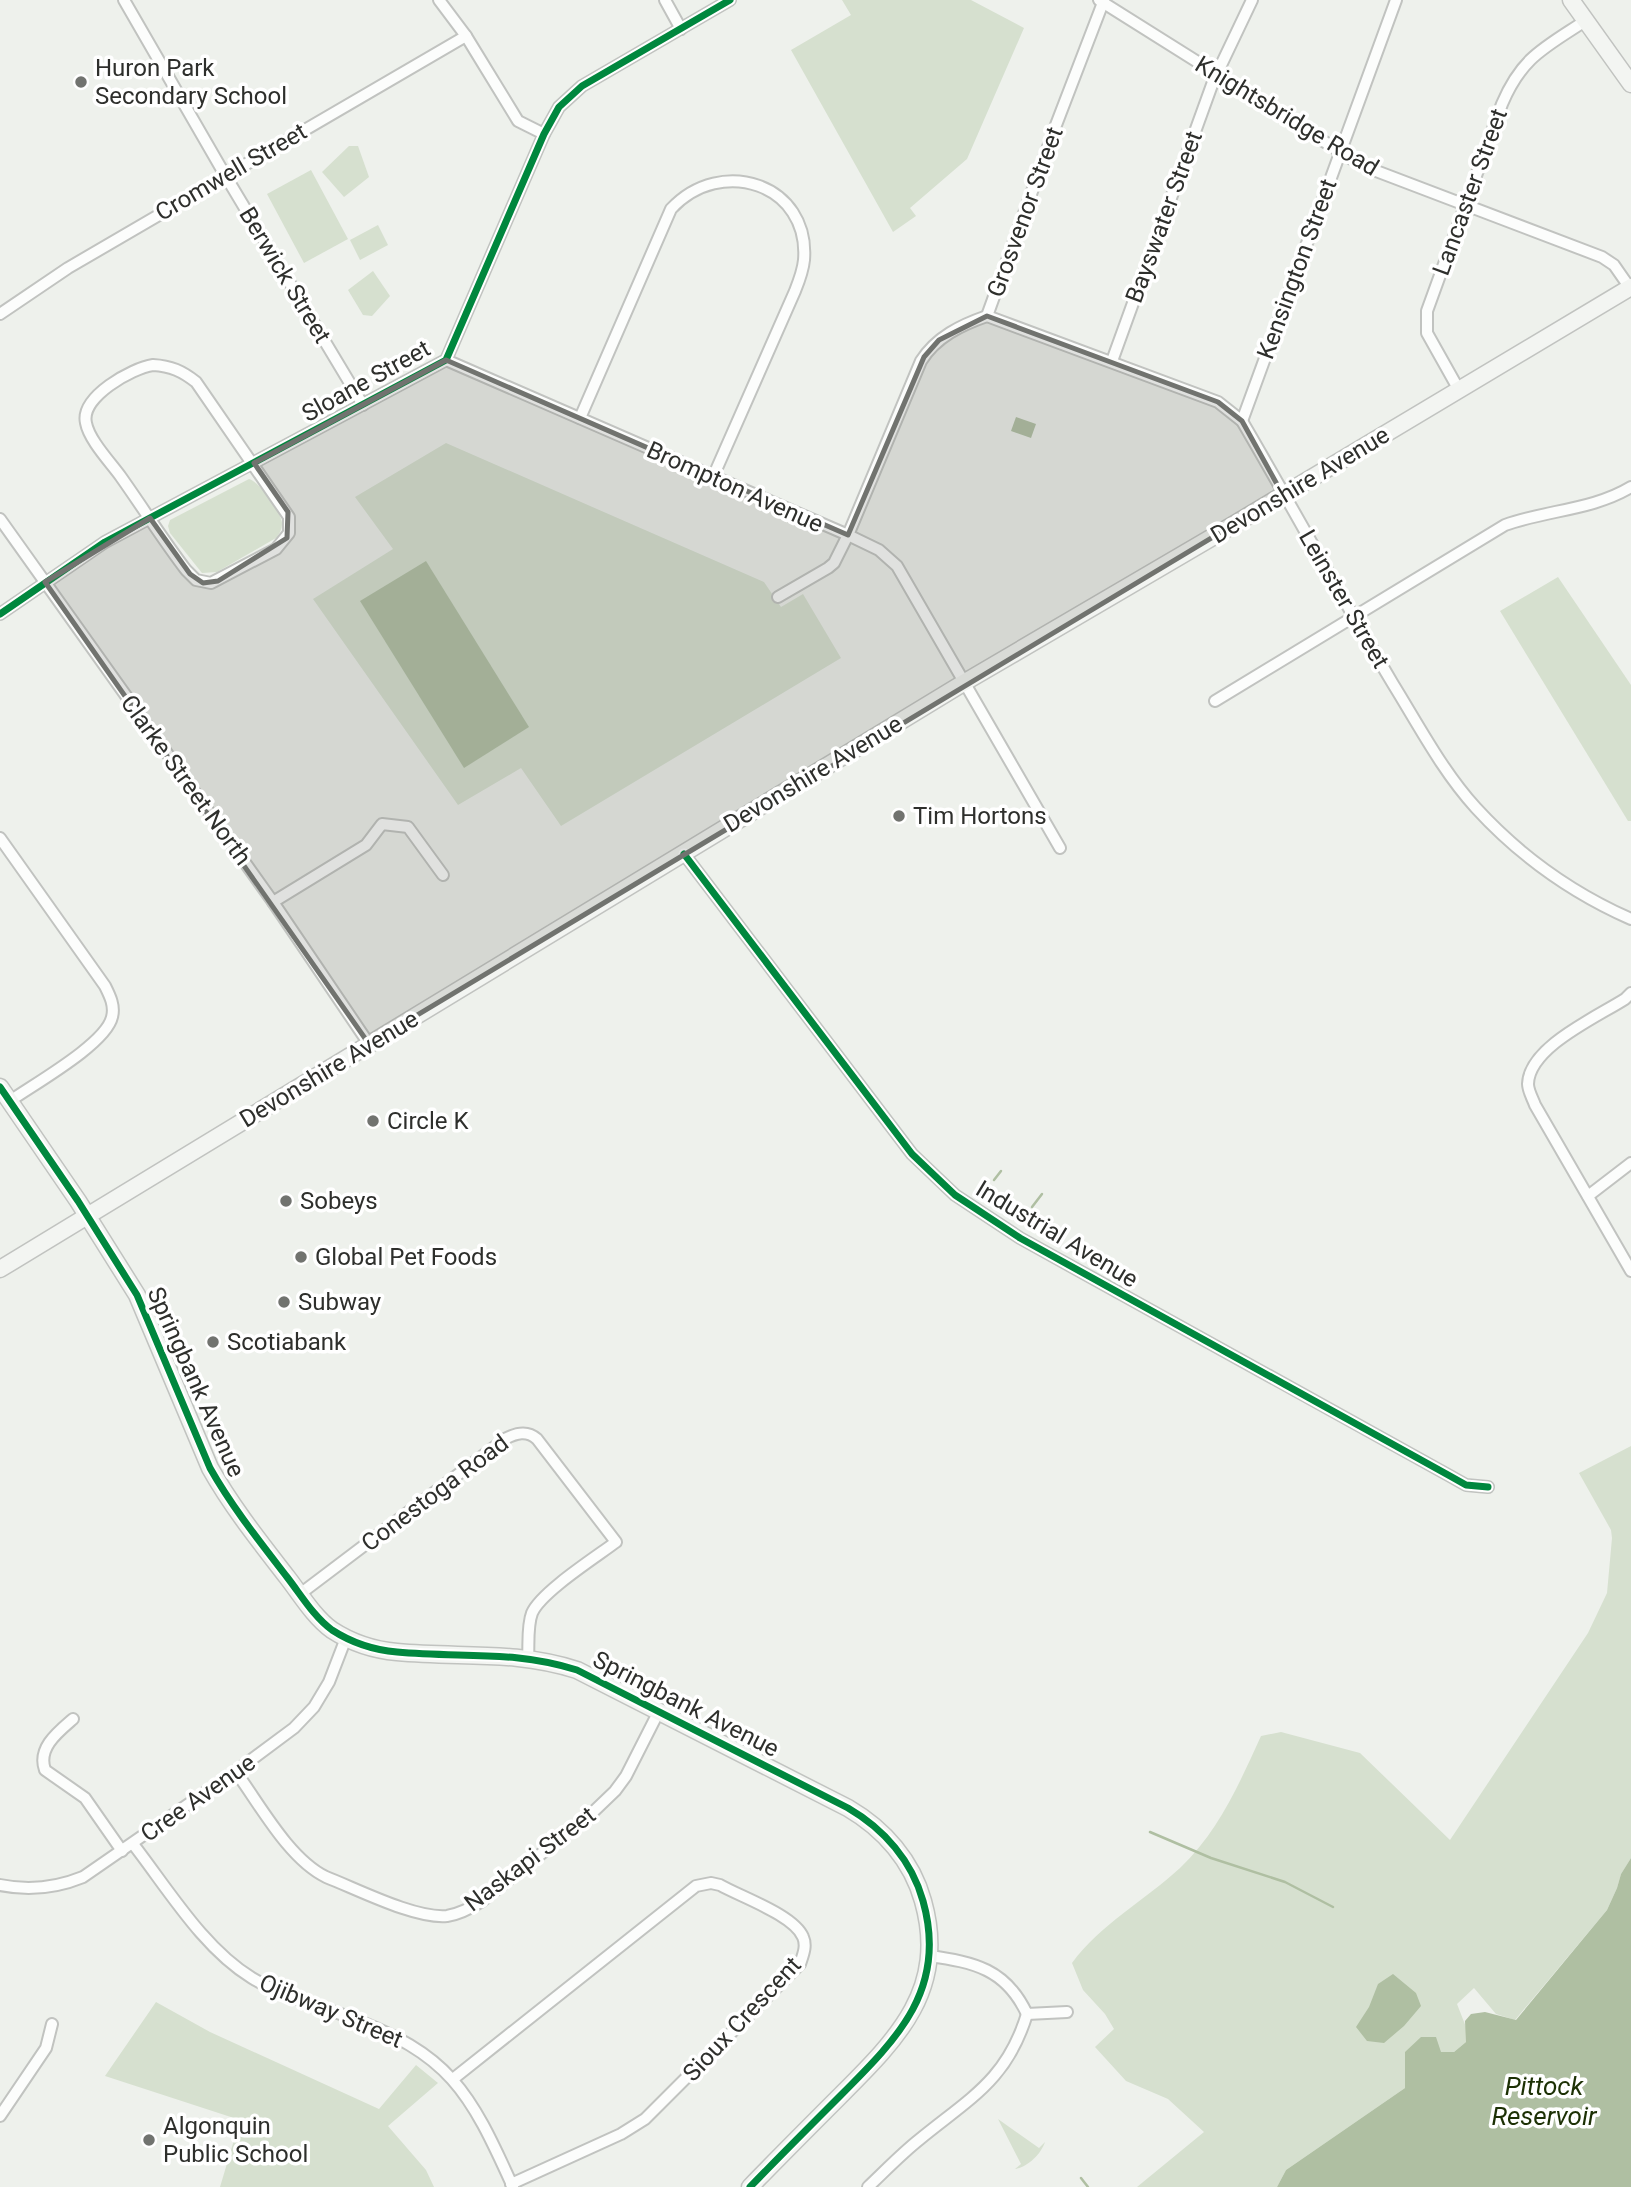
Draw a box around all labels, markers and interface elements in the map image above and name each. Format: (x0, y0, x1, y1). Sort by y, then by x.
street label: Knightsbridge Road (1190, 50, 1384, 182)
place label: Huron Park Secondary School (95, 54, 287, 110)
marker: Huron Park Secondary School (73, 74, 89, 90)
street label: Lancaster Street (1427, 105, 1513, 279)
street label: Cromwell Street (150, 117, 312, 227)
street label: Grosvenor Street (981, 123, 1069, 301)
street label: Bayswater Street (1120, 127, 1208, 307)
street label: Kensington Street (1251, 175, 1343, 363)
street label: Berwick Street (233, 202, 337, 348)
street label: Sloane Street (297, 334, 435, 428)
street label: Devonshire Avenue (1206, 421, 1394, 549)
street label: Brompton Avenue (642, 436, 828, 538)
street label: Leinster Street (1293, 525, 1395, 673)
street label: Clarke Street North (115, 690, 257, 870)
street label: Devonshire Avenue (719, 710, 907, 838)
place label: Tim Hortons (913, 802, 1047, 830)
marker: Tim Hortons (891, 808, 907, 824)
street label: Devonshire Avenue (235, 1005, 423, 1133)
place label: Circle K (387, 1107, 469, 1135)
marker: Circle K (365, 1113, 381, 1129)
street label: Industrial Avenue (971, 1175, 1143, 1293)
place label: Sobeys (300, 1187, 378, 1215)
marker: Sobeys (278, 1193, 294, 1209)
place label: Global Pet Foods (315, 1243, 497, 1271)
marker: Global Pet Foods (293, 1249, 309, 1265)
street label: Springbank Avenue (142, 1283, 250, 1481)
place label: Subway (298, 1288, 382, 1316)
marker: Subway (276, 1294, 292, 1310)
place label: Scotiabank (227, 1328, 347, 1356)
marker: Scotiabank (205, 1334, 221, 1350)
street label: Conestoga Road (356, 1429, 514, 1557)
street label: Springbank Avenue (588, 1645, 784, 1763)
street label: Cree Avenue (135, 1748, 261, 1848)
street label: Naskapi Street (459, 1801, 601, 1917)
street label: Sioux Crescent (677, 1951, 807, 2087)
street label: Ojibway Street (255, 1968, 407, 2054)
water label: Pittock Reservoir (1491, 2071, 1598, 2131)
place label: Algonquin Public School (163, 2112, 308, 2168)
marker: Algonquin Public School (141, 2132, 157, 2148)

